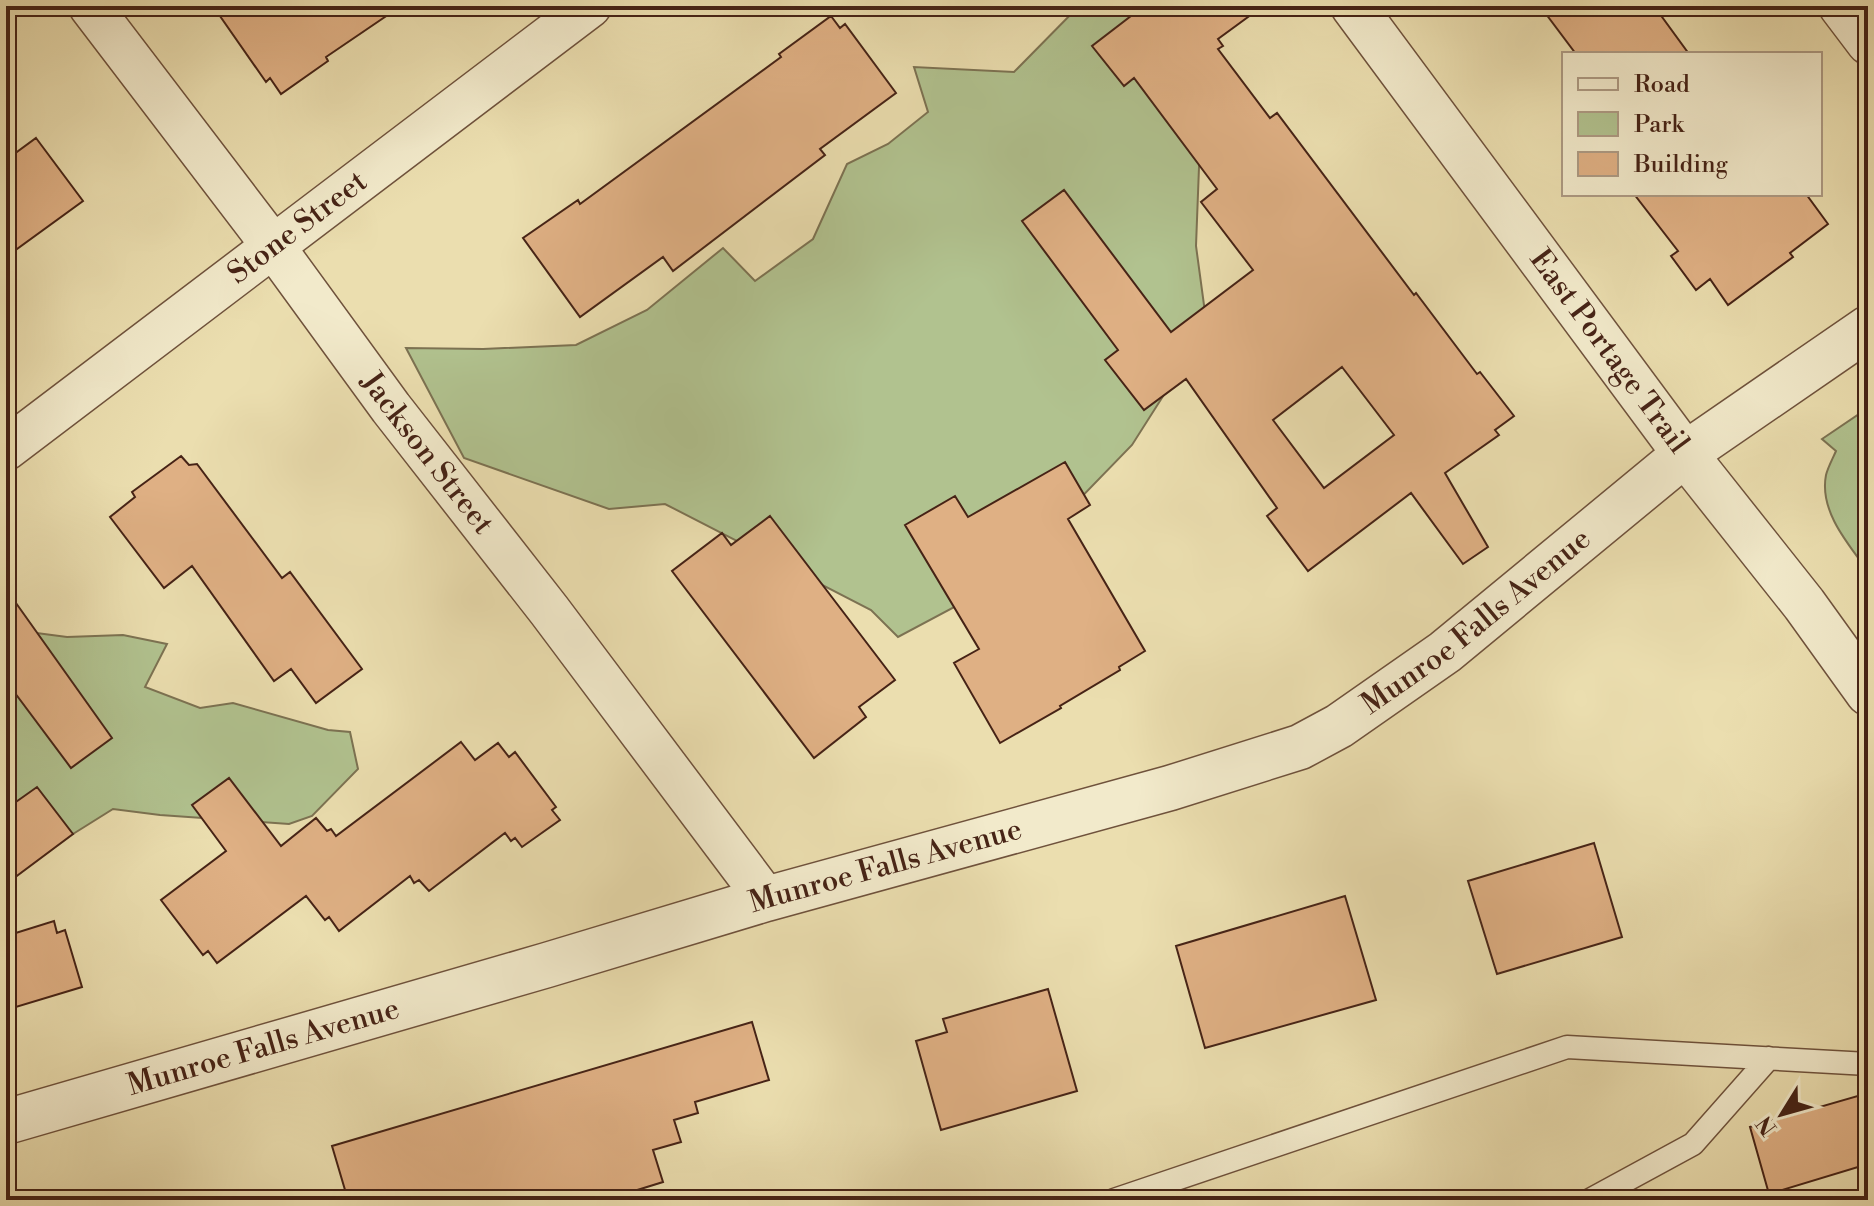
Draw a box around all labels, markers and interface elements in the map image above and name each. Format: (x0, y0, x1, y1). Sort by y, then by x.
legend (1562, 52, 1822, 196)
text: Road (1634, 70, 1690, 100)
text: Park (1634, 110, 1685, 140)
text: Building (1633, 150, 1728, 180)
street label: Stone Street (220, 163, 375, 293)
street label: East Portage Trail (1521, 242, 1697, 461)
street label: Jackson Street (351, 364, 502, 543)
street label: Munroe Falls Avenue (1354, 520, 1599, 723)
street label: Munroe Falls Avenue (744, 811, 1026, 922)
street label: Munroe Falls Avenue (123, 990, 404, 1105)
north arrow (1742, 1074, 1822, 1154)
text: N (1751, 1110, 1783, 1140)

